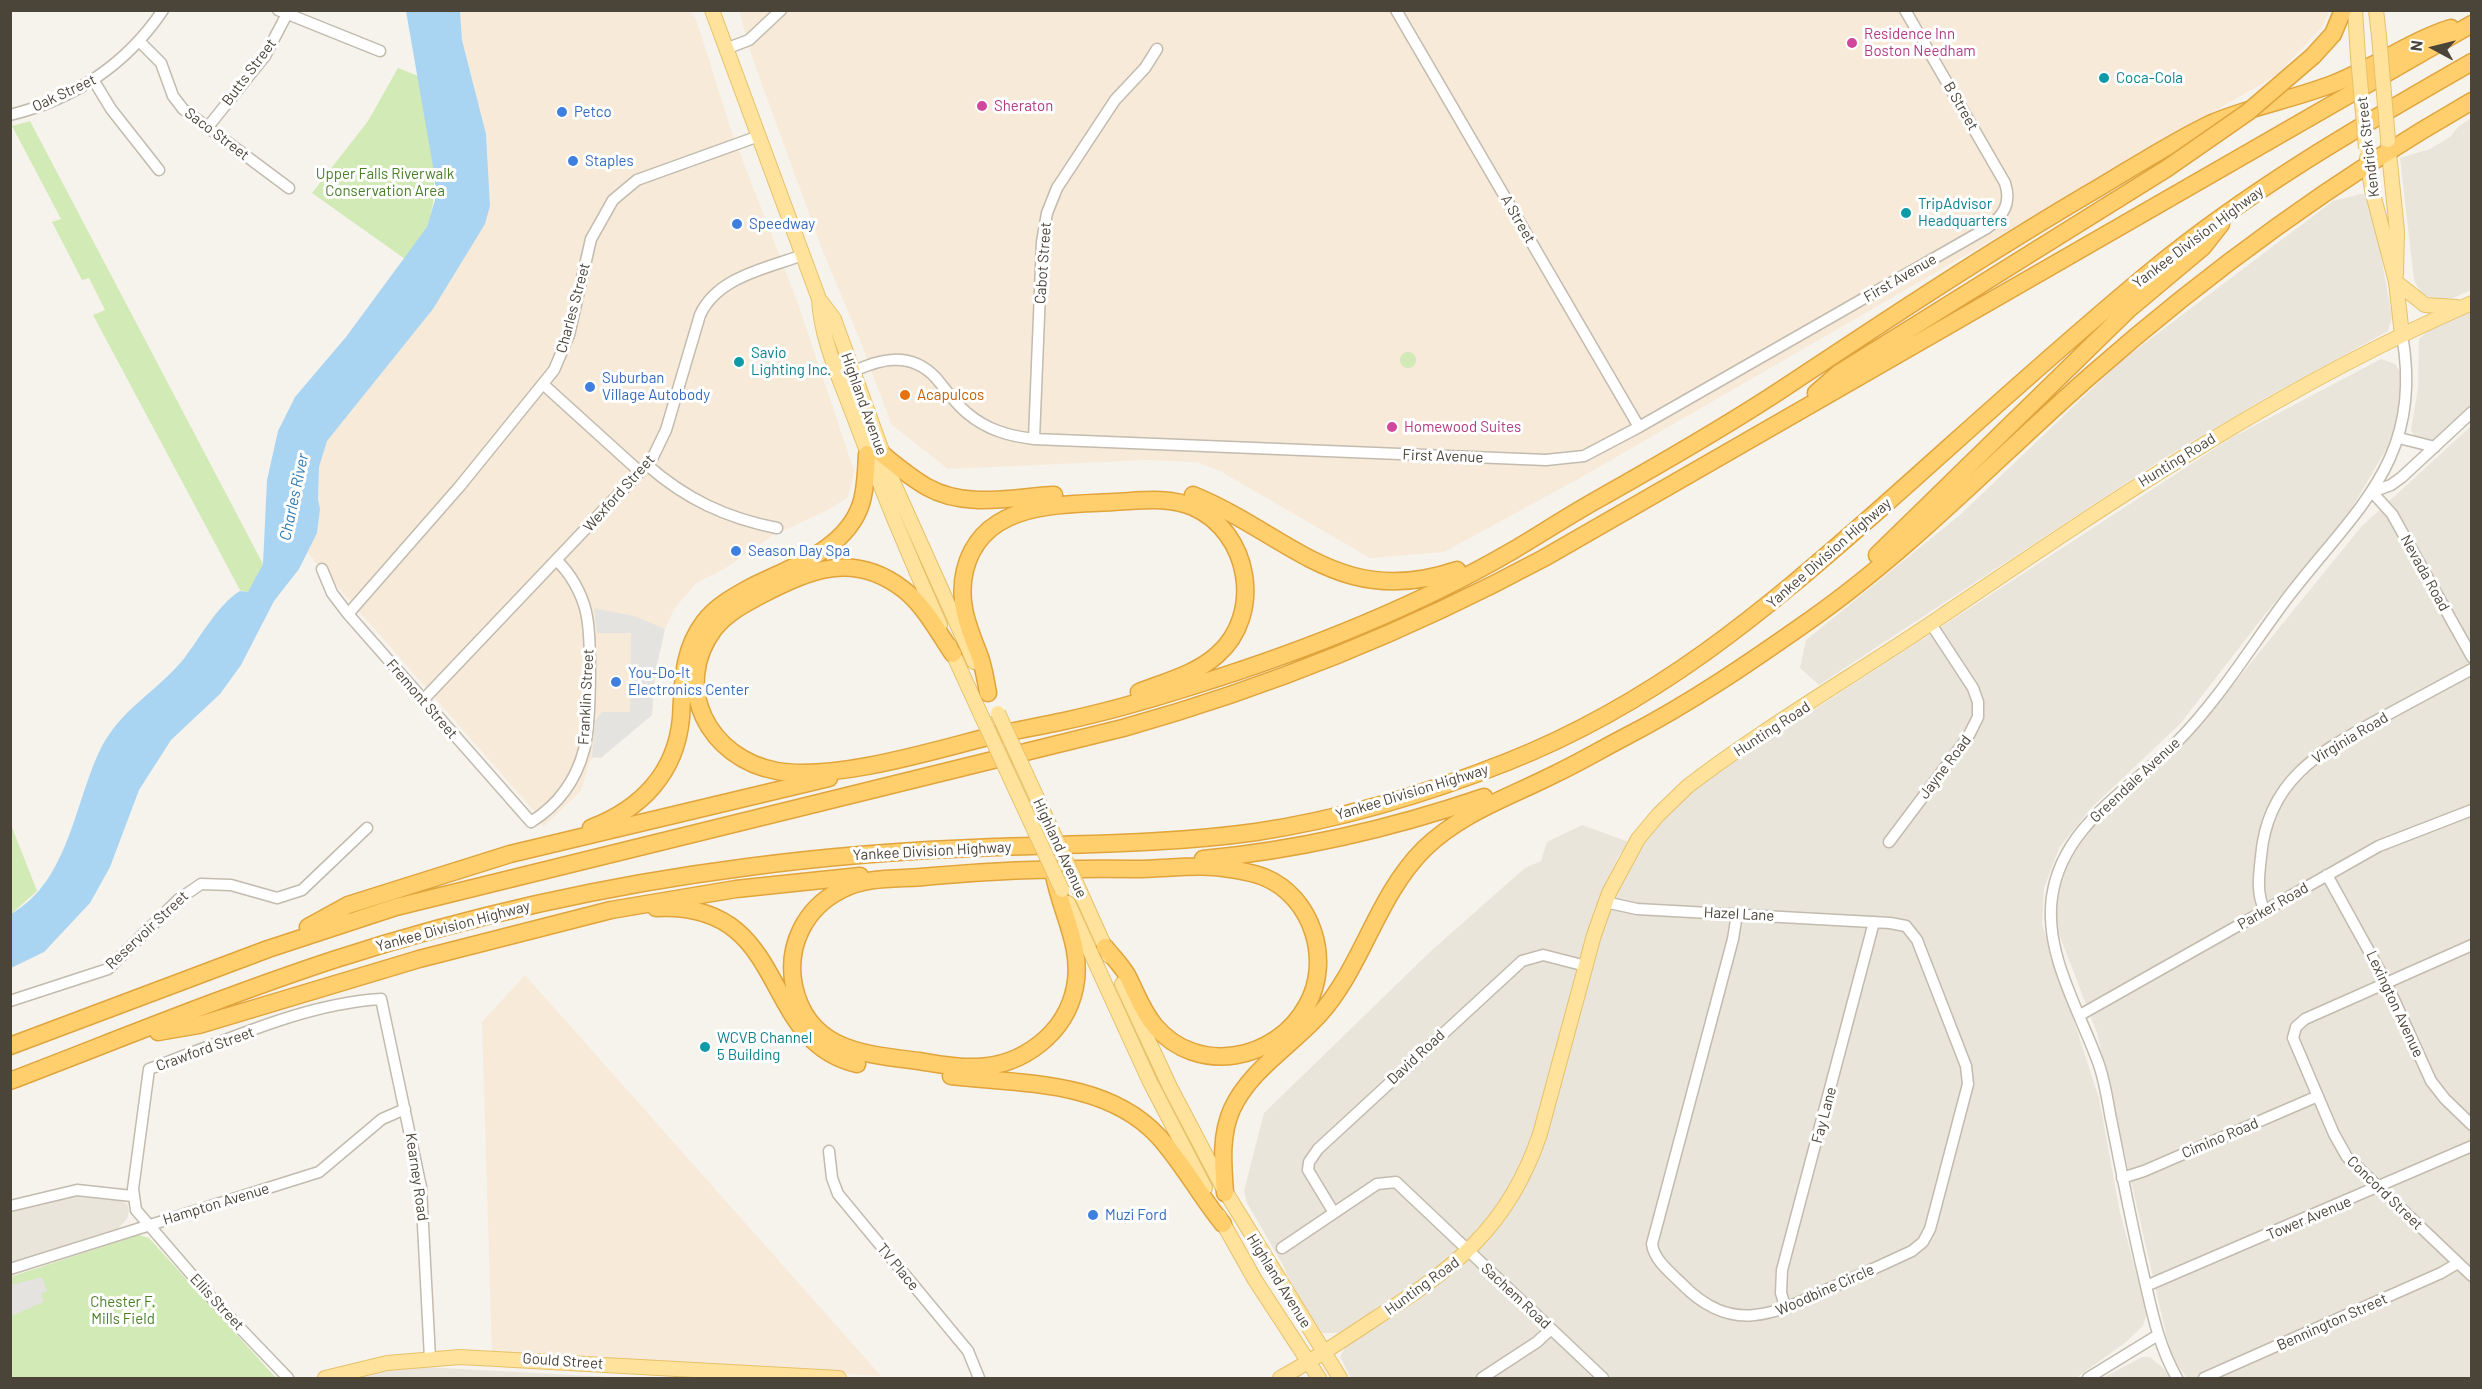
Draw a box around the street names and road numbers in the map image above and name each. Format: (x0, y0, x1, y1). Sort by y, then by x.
street label: Butts Street (218, 35, 280, 109)
street label: Oak Street (29, 70, 99, 116)
street label: B Street (1940, 78, 1982, 134)
street label: Kendrick Street (2353, 95, 2383, 199)
street label: Saco Street (181, 104, 253, 164)
street label: Yankee Division Highway (2129, 182, 2267, 292)
street label: A Street (1497, 192, 1539, 246)
street label: Cabot Street (1031, 221, 1055, 305)
street label: First Avenue (1860, 250, 1940, 306)
street label: Charles Street (552, 261, 594, 355)
street label: Highland Avenue (837, 350, 891, 458)
street label: Hunting Road (2135, 429, 2219, 491)
street label: First Avenue (1402, 446, 1484, 466)
street label: Wexford Street (580, 451, 658, 535)
street label: Yankee Division Highway (1763, 494, 1895, 612)
street label: Nevada Road (2397, 532, 2453, 614)
street label: Franklin Street (574, 648, 598, 746)
street label: Fremont Street (383, 655, 461, 743)
street label: Hunting Road (1730, 698, 1814, 760)
street label: Virginia Road (2309, 708, 2391, 768)
street label: Jayne Road (1915, 732, 1975, 802)
street label: Greendale Avenue (2086, 734, 2184, 826)
street label: Yankee Division Highway (1333, 760, 1491, 824)
street label: Highland Avenue (1029, 795, 1091, 901)
street label: Yankee Division Highway (852, 838, 1012, 864)
street label: Parker Road (2234, 879, 2312, 933)
street label: Reservoir Street (102, 887, 192, 973)
street label: Yankee Division Highway (374, 897, 532, 955)
street label: Hazel Lane (1703, 903, 1775, 925)
street label: Lexington Avenue (2362, 948, 2428, 1060)
street label: Crawford Street (153, 1023, 257, 1075)
street label: David Road (1384, 1026, 1448, 1088)
street label: Fay Lane (1808, 1085, 1840, 1145)
street label: Cimino Road (2179, 1114, 2261, 1162)
street label: Kearney Road (402, 1132, 432, 1222)
street label: Concord Street (2343, 1152, 2427, 1234)
street label: Hampton Avenue (161, 1179, 271, 1229)
street label: Tower Avenue (2264, 1192, 2354, 1244)
street label: Highland Avenue (1243, 1231, 1315, 1331)
street label: TV Place (873, 1240, 923, 1294)
street label: Hunting Road (1381, 1253, 1463, 1319)
street label: Sachem Road (1477, 1259, 1555, 1333)
street label: Woodbine Circle (1773, 1260, 1877, 1320)
street label: Ellis Street (186, 1270, 248, 1334)
street label: Bennington Street (2274, 1290, 2390, 1354)
street label: Gould Street (522, 1349, 604, 1373)

